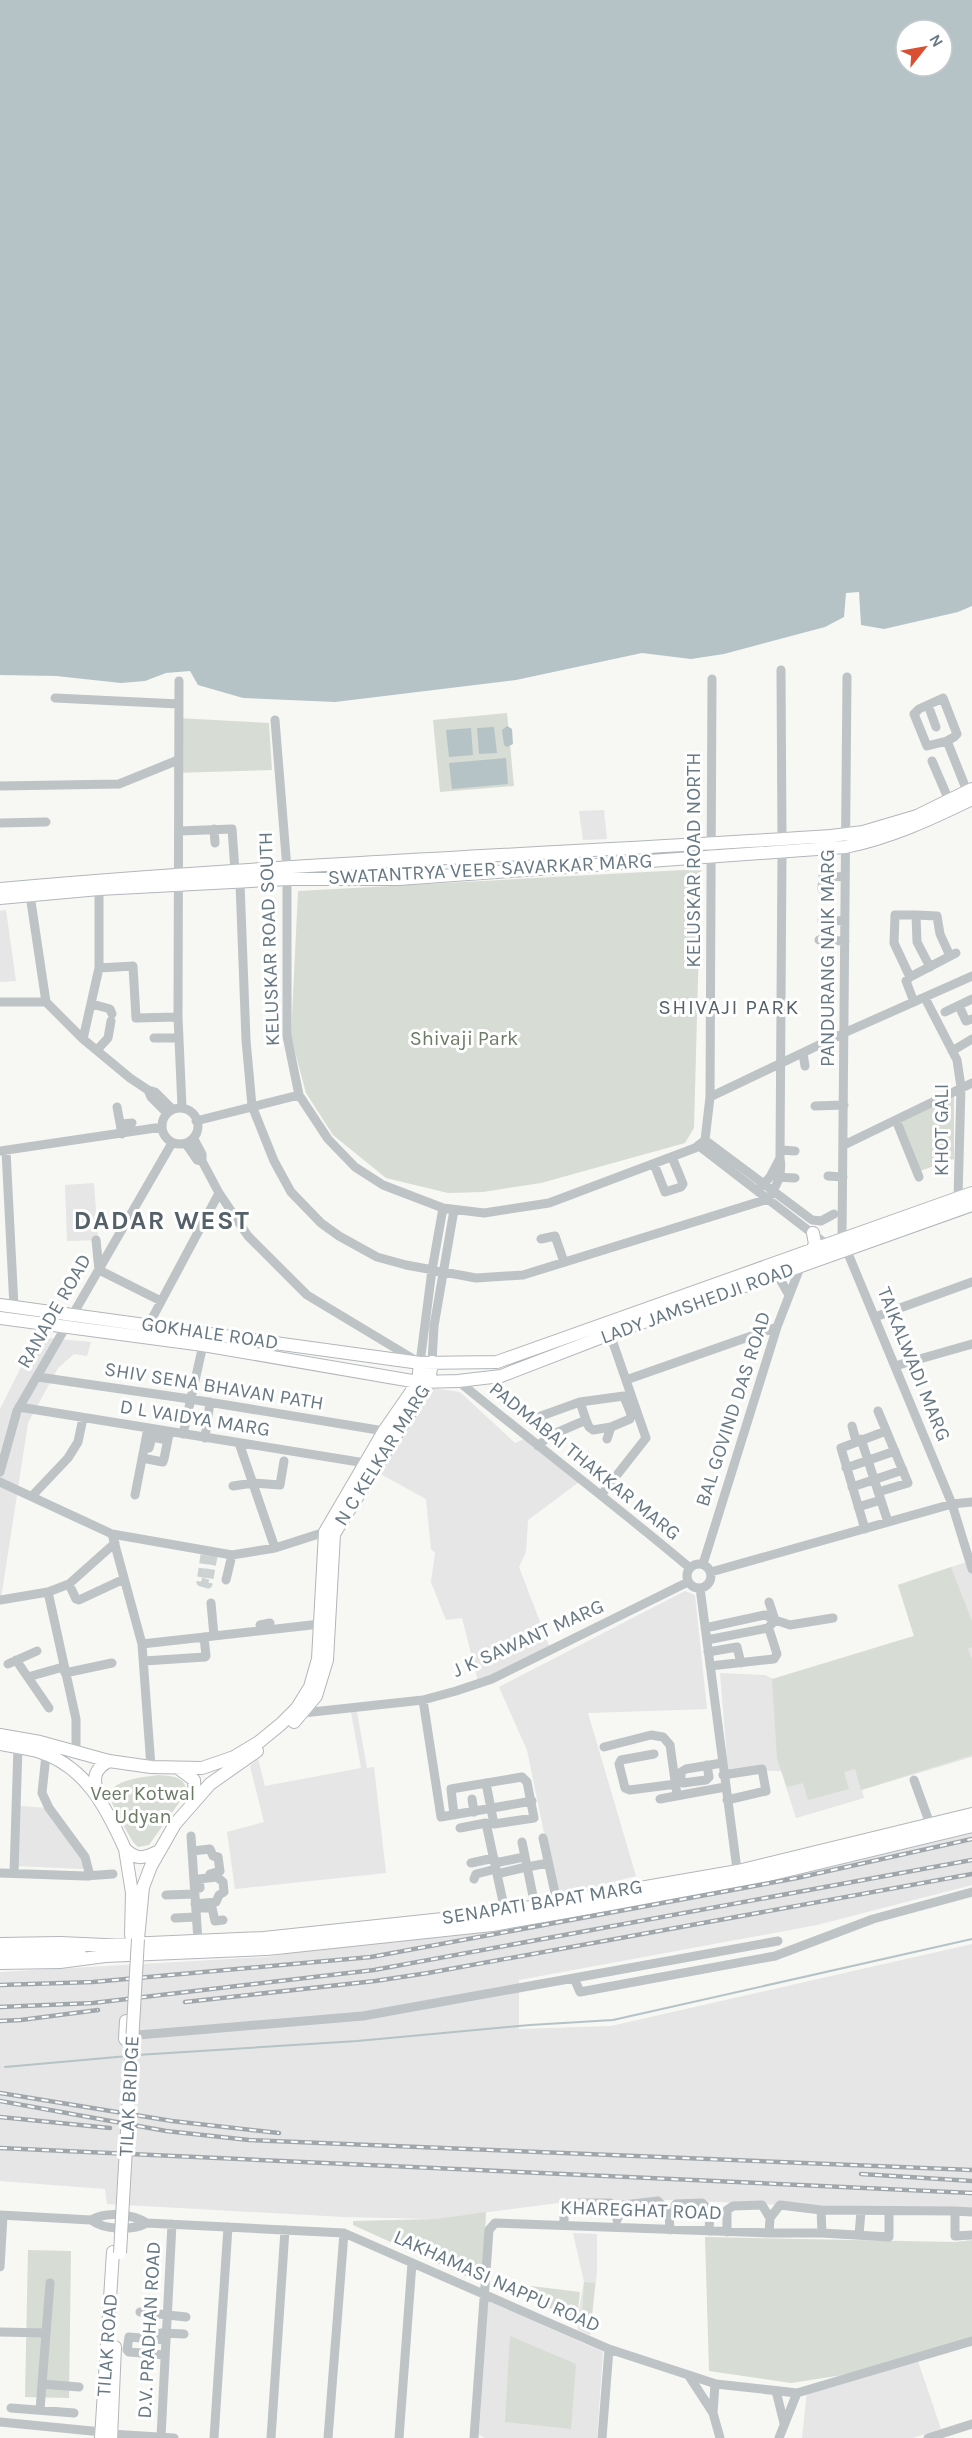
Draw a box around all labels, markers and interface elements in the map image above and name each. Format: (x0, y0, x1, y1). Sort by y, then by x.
north arrow (894, 18, 954, 78)
text: N (925, 31, 948, 50)
street label: KELUSKAR ROAD NORTH (682, 752, 705, 968)
street label: KELUSKAR ROAD SOUTH (254, 831, 284, 1047)
street label: SWATANTRYA VEER SAVARKAR MARG (327, 849, 653, 889)
street label: PANDURANG NAIK MARG (816, 849, 839, 1067)
district label: SHIVAJI PARK (658, 995, 800, 1019)
park label: Shivaji Park (410, 1027, 518, 1050)
street label: KHOT GALI (930, 1084, 953, 1176)
district label: DADAR WEST (74, 1205, 250, 1236)
street label: RANADE ROAD (12, 1250, 96, 1372)
street label: LADY JAMSHEDJI ROAD (597, 1257, 797, 1349)
street label: TAIKALWADI MARG (873, 1284, 955, 1444)
street label: BAL GOVIND DAS ROAD (691, 1309, 775, 1509)
street label: GOKHALE ROAD (140, 1312, 280, 1354)
street label: SHIV SENA BHAVAN PATH (103, 1357, 325, 1415)
street label: PADMABAI THAKKAR MARG (485, 1377, 685, 1545)
street label: N C KELKAR MARG (329, 1380, 435, 1530)
street label: D L VAIDYA MARG (118, 1395, 272, 1441)
street label: J K SAWANT MARG (449, 1594, 607, 1682)
park label: Veer Kotwal Udyan (91, 1782, 195, 1828)
street label: SENAPATI BAPAT MARG (440, 1875, 644, 1929)
street label: TILAK BRIDGE (114, 2035, 144, 2157)
street label: KHAREGHAT ROAD (560, 2196, 722, 2224)
street label: LAKHAMASI NAPPU ROAD (390, 2225, 604, 2337)
street label: D.V. PRADHAN ROAD (133, 2241, 165, 2419)
street label: TILAK ROAD (92, 2293, 122, 2397)

